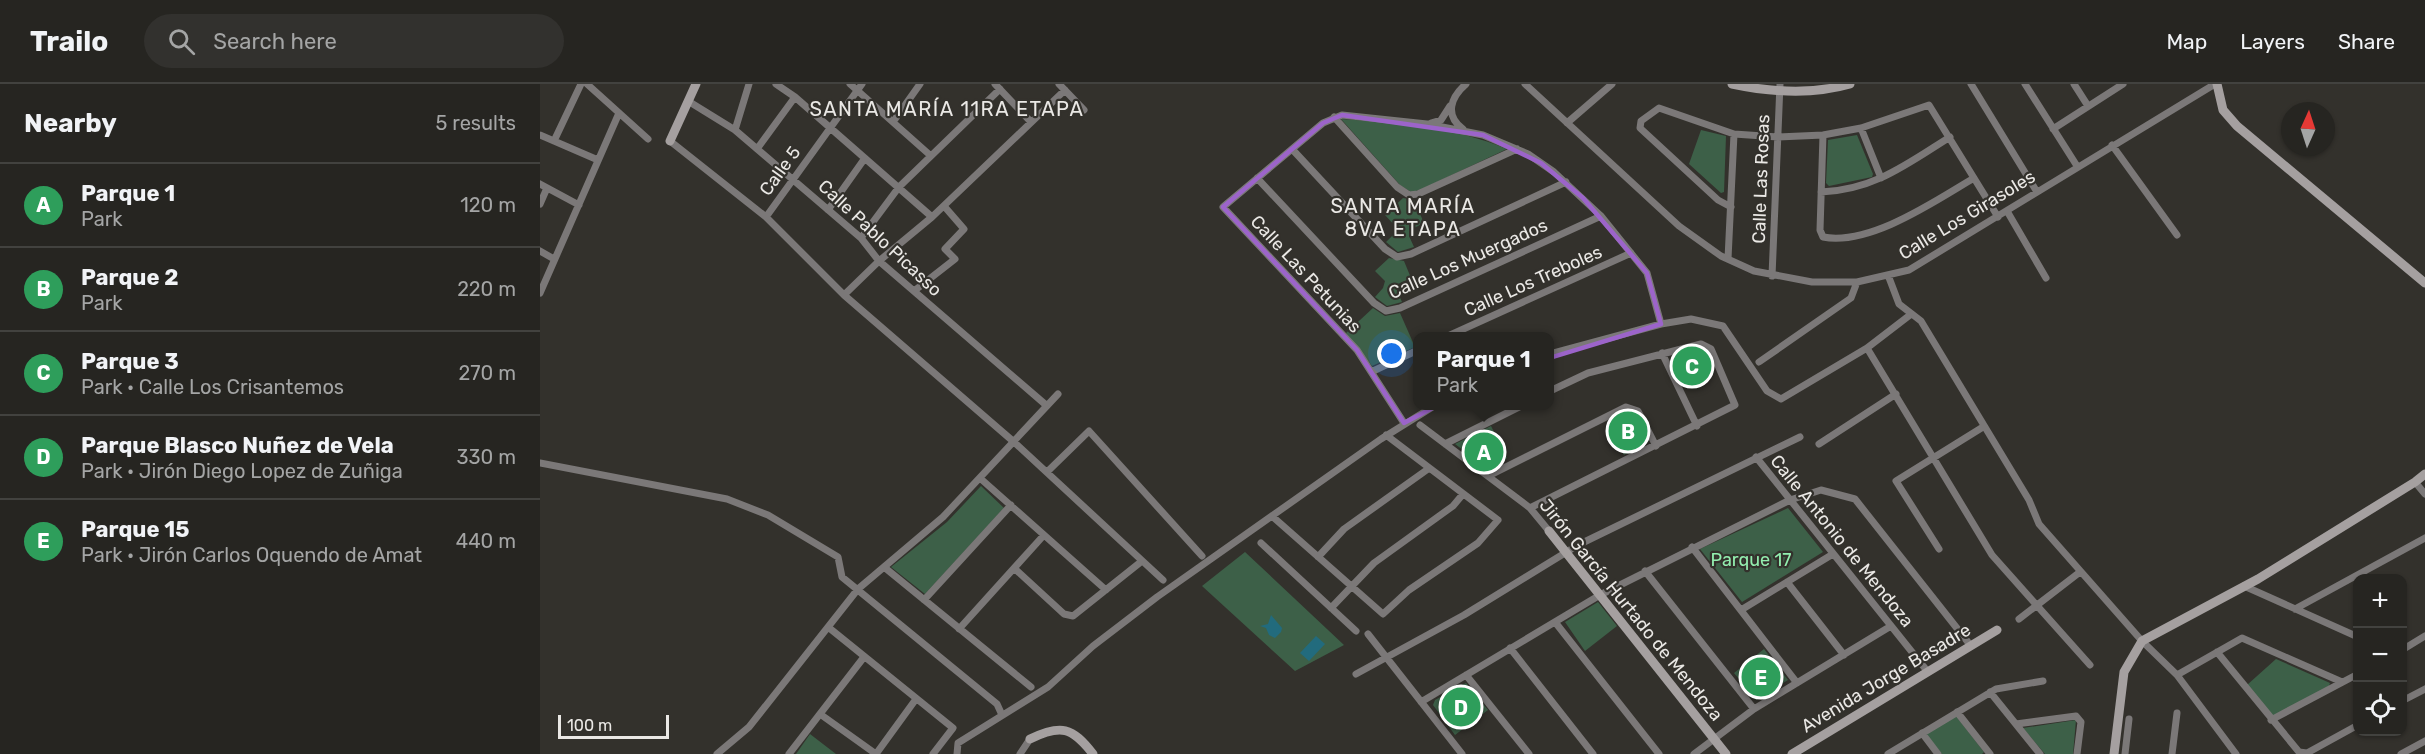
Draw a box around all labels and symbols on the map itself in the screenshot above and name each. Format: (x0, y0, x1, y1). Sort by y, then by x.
district label: SANTA MARÍA 11RA ETAPA (809, 97, 1085, 121)
north arrow (2281, 102, 2335, 156)
street label: Calle Las Rosas (1748, 114, 1774, 244)
street label: Calle 5 (755, 142, 805, 200)
street label: Calle Los Girasoles (1895, 166, 2039, 264)
street label: Calle Pablo Picasso (814, 175, 946, 301)
district label: SANTA MARÍA 8VA ETAPA (1330, 194, 1476, 241)
street label: Calle Las Petunias (1246, 211, 1366, 337)
street label: Calle Los Muergados (1385, 214, 1551, 304)
street label: Calle Los Treboles (1460, 241, 1606, 321)
your location (1377, 339, 1406, 368)
pin: C (1672, 344, 1712, 388)
pin: B (1608, 408, 1648, 454)
pin: A (1464, 430, 1504, 475)
street label: Calle Antonio de Mendoza (1766, 450, 1918, 632)
street label: Jirón García Hurtado de Mendoza (1535, 495, 1727, 725)
park label: Parque 17 (1711, 549, 1791, 571)
street label: Avenida Jorge Basadre (1797, 619, 1975, 737)
pin: E (1742, 654, 1780, 700)
pin: D (1442, 684, 1480, 730)
scale bar (558, 712, 669, 740)

